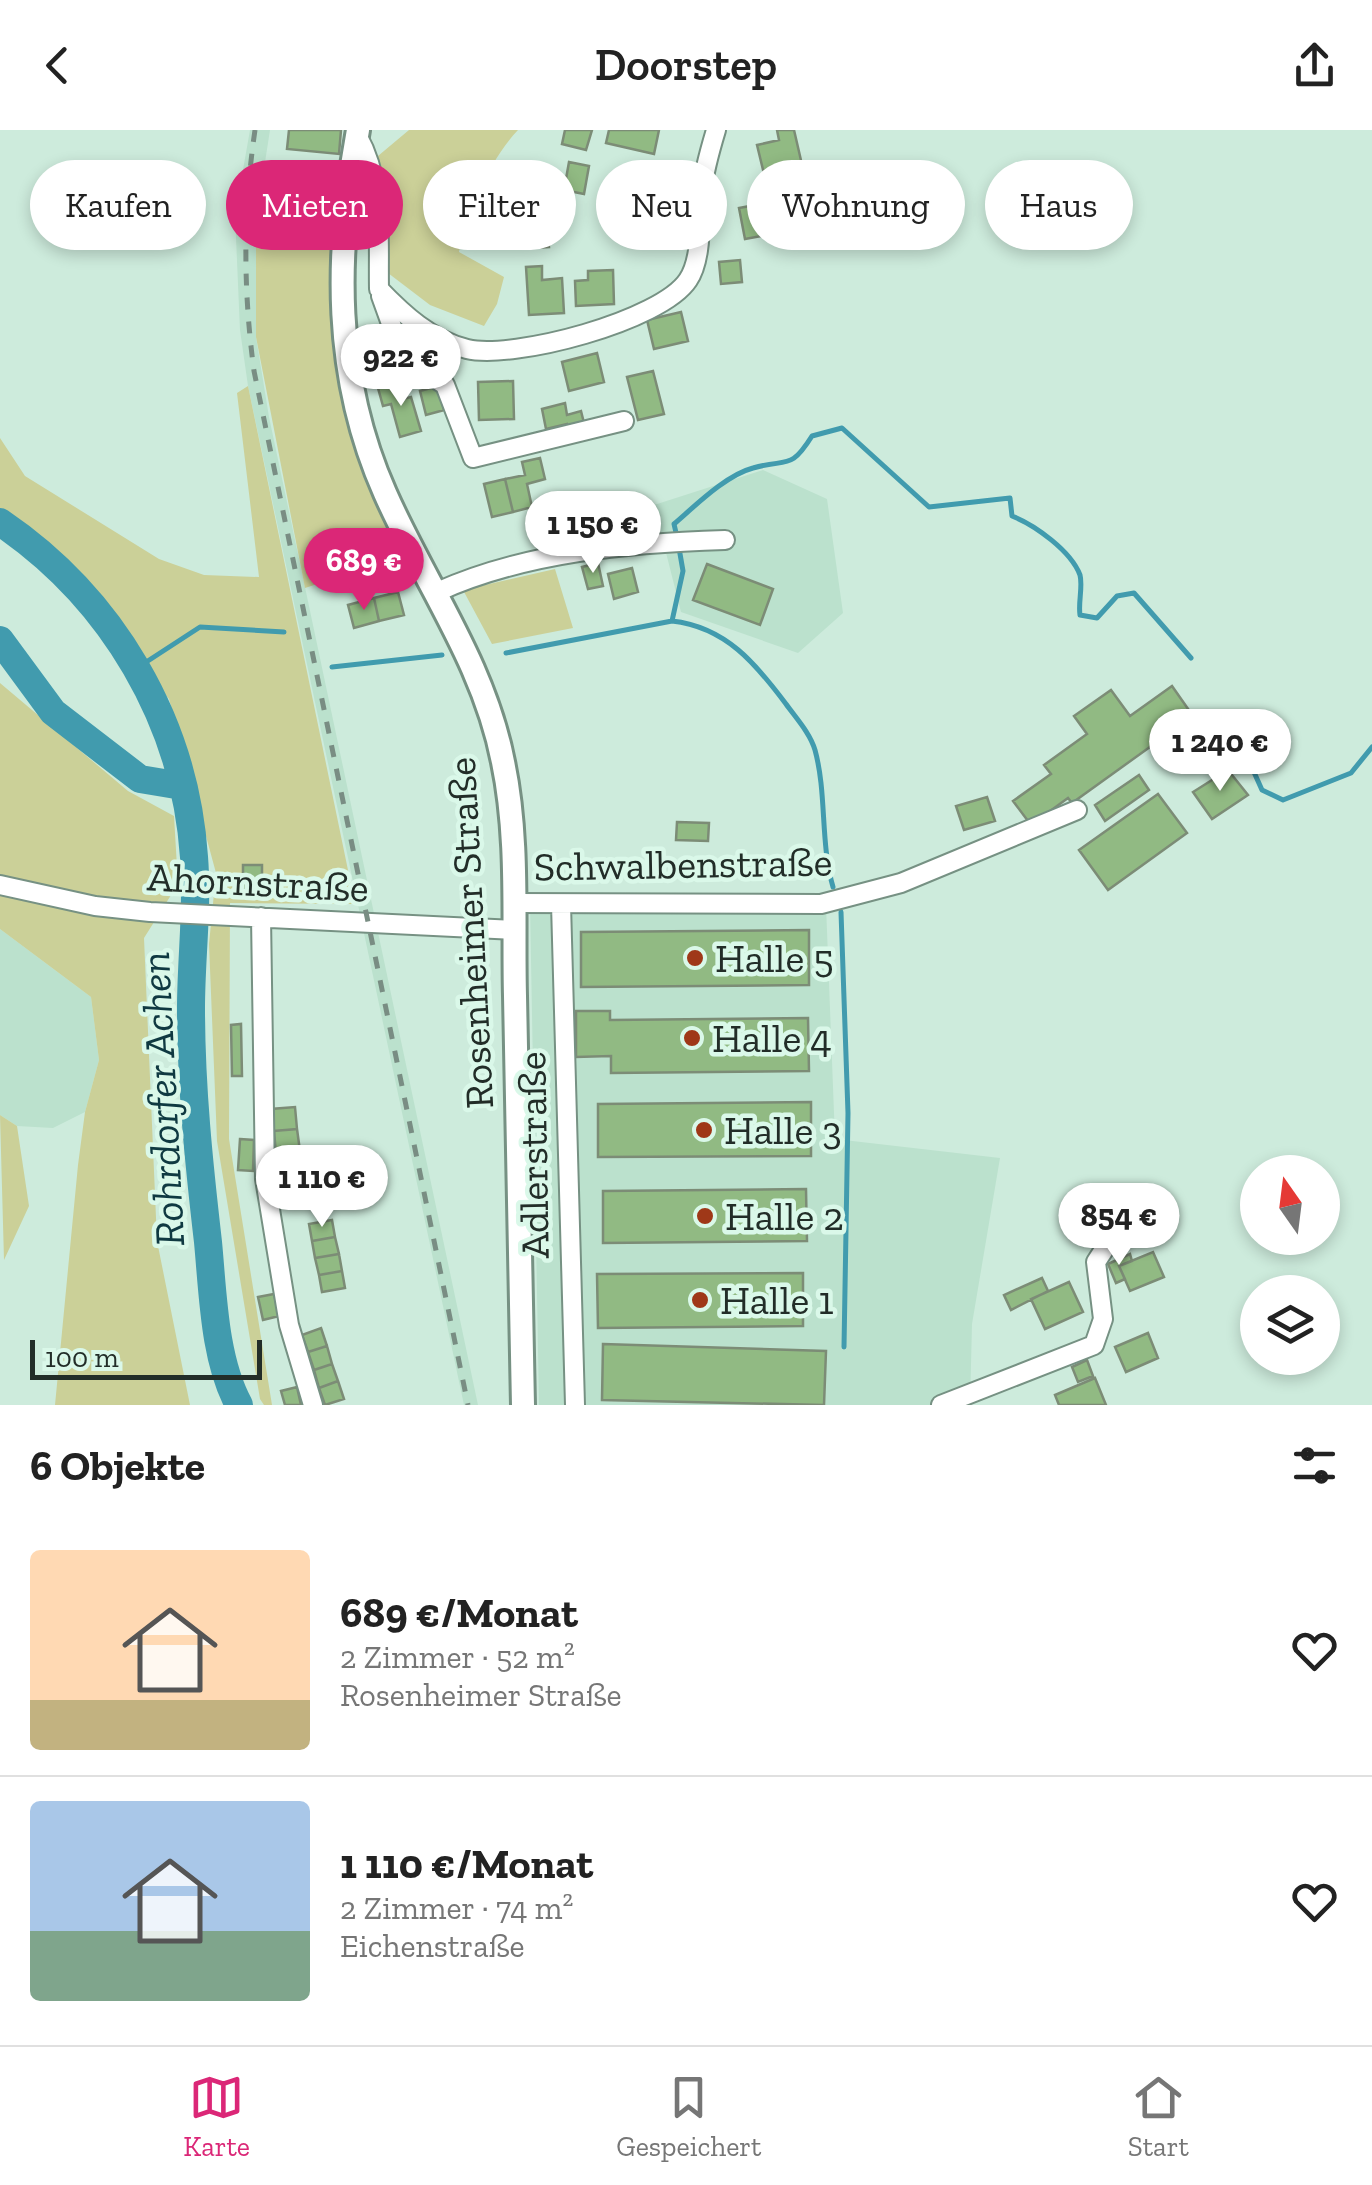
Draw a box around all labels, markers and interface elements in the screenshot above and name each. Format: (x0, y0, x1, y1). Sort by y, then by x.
icon: back (30, 38, 85, 93)
text: Doorstep (595, 38, 777, 92)
icon: share (1287, 38, 1342, 93)
chip: Kaufen (30, 160, 206, 250)
chip: Mieten (226, 160, 403, 250)
chip: Filter (423, 160, 576, 250)
chip: Neu (596, 160, 727, 250)
chip: Wohnung (747, 160, 965, 250)
chip: Haus (985, 160, 1133, 250)
pin: 922 € (331, 324, 471, 409)
text: 922 € (363, 337, 439, 375)
pin: 1 150 € (501, 491, 685, 576)
text: 1 150 € (547, 504, 639, 542)
pin: 689 € (294, 528, 434, 613)
text: 689 € (326, 541, 402, 579)
pin: 1 240 € (1128, 709, 1312, 794)
text: 1 240 € (1171, 722, 1269, 760)
street label: Rosenheimer Straße (437, 756, 503, 1110)
street label: Schwalbenstraße (533, 837, 833, 891)
street label: Ahornstraße (146, 852, 370, 912)
place label: Halle 5 (715, 934, 834, 982)
marker: Halle 5 (684, 947, 706, 969)
water label: Rohrdorfer Achen (129, 950, 195, 1248)
place label: Halle 4 (712, 1014, 832, 1062)
marker: Halle 4 (681, 1027, 703, 1049)
street label: Adlerstraße (507, 1051, 559, 1259)
place label: Halle 3 (724, 1106, 842, 1154)
marker: Halle 3 (693, 1119, 715, 1141)
pin: 1 110 € (230, 1145, 414, 1230)
north arrow (1240, 1155, 1340, 1255)
map controls (1240, 1155, 1340, 1375)
text: 1 110 € (278, 1158, 366, 1196)
pin: 854 € (1049, 1183, 1189, 1268)
place label: Halle 2 (725, 1192, 844, 1240)
text: 854 € (1080, 1196, 1158, 1234)
marker: Halle 2 (694, 1205, 716, 1227)
button: layers (1240, 1275, 1340, 1375)
place label: Halle 1 (720, 1276, 834, 1324)
marker: Halle 1 (689, 1289, 711, 1311)
scale bar (30, 1335, 262, 1380)
text: 100 m (45, 1341, 119, 1374)
icon: filters (1287, 1438, 1342, 1493)
text: 6 Objekte (30, 1440, 205, 1491)
text: 689 €/Monat (340, 1587, 578, 1638)
icon: home (110, 1590, 230, 1710)
icon: heart (1287, 1623, 1342, 1678)
text: 2 Zimmer · 52 m² (340, 1638, 575, 1676)
text: Rosenheimer Straße (340, 1676, 622, 1714)
text: 1 110 €/Monat (340, 1838, 593, 1889)
icon: home (110, 1841, 230, 1961)
icon: heart (1287, 1874, 1342, 1929)
text: 2 Zimmer · 74 m² (340, 1889, 573, 1927)
text: Eichenstraße (340, 1927, 525, 1965)
tab: Karte (183, 2070, 250, 2163)
tab: Gespeichert (616, 2070, 761, 2163)
tab: Start (1128, 2070, 1189, 2163)

